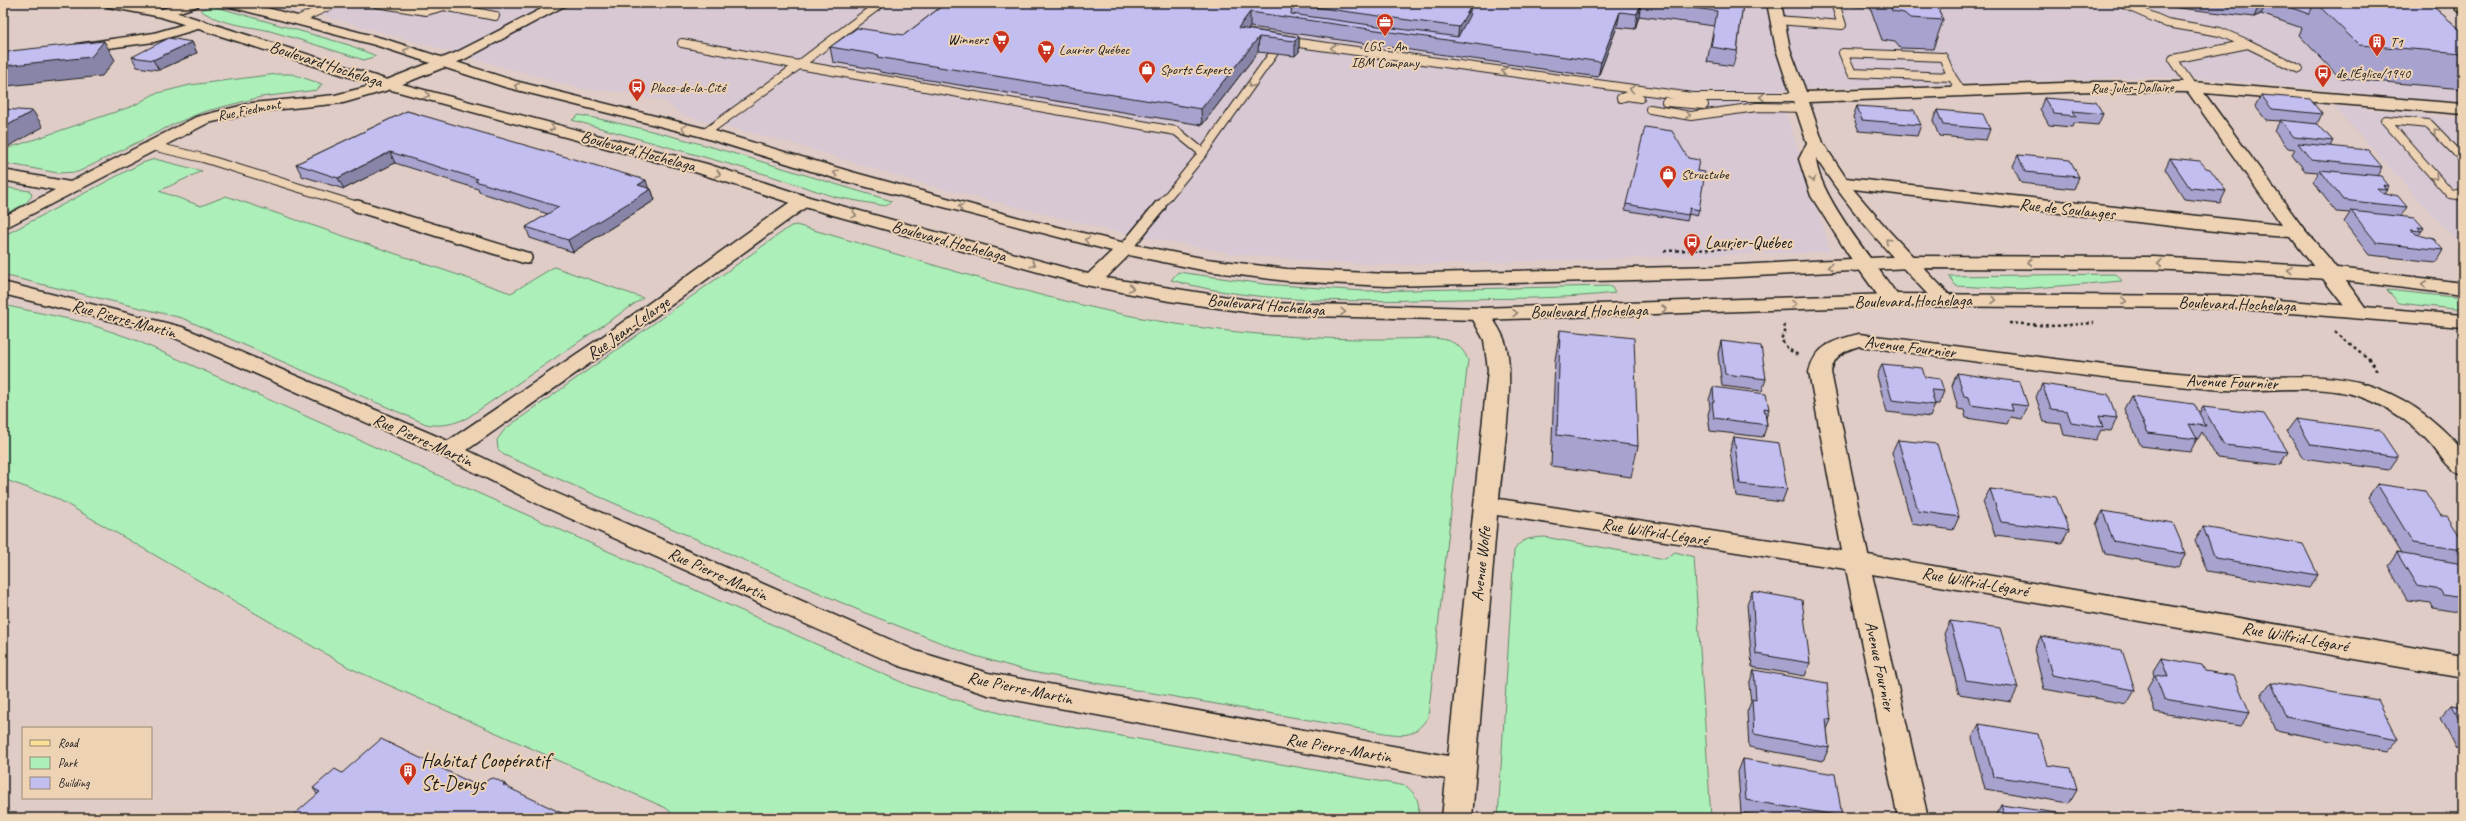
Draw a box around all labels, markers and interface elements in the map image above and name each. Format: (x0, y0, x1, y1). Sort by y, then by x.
office icon: LGS - An IBM Company (1375, 12, 1395, 37)
supermarket icon: Winners (991, 29, 1011, 54)
place label: Winners (948, 31, 989, 48)
building icon: T1 (2367, 32, 2387, 57)
place label: T1 (2390, 34, 2403, 51)
street label: Boulevard Hochelaga (267, 36, 386, 92)
place label: LGS - An IBM Company (1351, 38, 1420, 71)
supermarket icon: Laurier Québec (1036, 39, 1056, 64)
place label: Laurier Québec (1059, 41, 1130, 58)
one-way arrow (1330, 44, 1336, 53)
one-way arrow (403, 47, 410, 56)
shop icon: Sports Experts (1137, 59, 1157, 84)
place label: Sports Experts (1160, 61, 1233, 78)
bus stop icon: de l'Église/1940 (2313, 63, 2333, 88)
place label: de l'Église/1940 (2336, 65, 2412, 82)
one-way arrow (1500, 67, 1507, 76)
bus stop icon: Place-de-la-Cité (627, 77, 647, 102)
place label: Place-de-la-Cité (650, 79, 728, 96)
street label: Rue Jules-Dallaire (2091, 79, 2175, 97)
one-way arrow (1249, 81, 1256, 88)
one-way arrow (514, 82, 520, 90)
one-way arrow (1629, 85, 1635, 94)
one-way arrow (424, 90, 430, 98)
one-way arrow (1759, 93, 1765, 101)
street label: Rue Fiedmont (216, 95, 283, 124)
one-way arrow (1685, 110, 1691, 119)
one-way arrow (549, 123, 556, 132)
one-way arrow (681, 124, 688, 132)
street label: Boulevard Hochelaga (579, 126, 699, 177)
one-way arrow (2434, 129, 2441, 136)
shop icon: Structube (1658, 164, 1678, 189)
place label: Structube (1681, 166, 1730, 183)
one-way arrow (715, 169, 722, 177)
one-way arrow (832, 169, 839, 178)
one-way arrow (2431, 172, 2438, 179)
one-way arrow (1808, 175, 1817, 182)
street label: Rue de Soulanges (2018, 194, 2117, 225)
one-way arrow (958, 204, 964, 212)
one-way arrow (850, 210, 857, 219)
street label: Boulevard Hochelaga (890, 216, 1010, 267)
bus stop icon: Laurier-Québec (1682, 232, 1702, 257)
place label: Laurier-Québec (1705, 232, 1793, 253)
one-way arrow (1084, 236, 1091, 245)
one-way arrow (1886, 239, 1893, 246)
one-way arrow (2027, 258, 2033, 266)
one-way arrow (1029, 259, 1036, 268)
one-way arrow (2157, 259, 2163, 267)
one-way arrow (1827, 262, 1833, 271)
one-way arrow (2287, 266, 2293, 274)
one-way arrow (2421, 280, 2427, 289)
one-way arrow (1127, 283, 1134, 291)
street label: Boulevard Hochelaga (1207, 289, 1327, 321)
street label: Boulevard Hochelaga (1854, 289, 1973, 313)
street label: Rue Jean-Lelarge (583, 291, 675, 364)
street label: Boulevard Hochelaga (2178, 291, 2297, 317)
street label: Rue Pierre-Martin (70, 295, 180, 343)
one-way arrow (1991, 296, 1997, 304)
one-way arrow (2121, 297, 2127, 305)
street label: Boulevard Hochelaga (1530, 299, 1649, 323)
one-way arrow (1791, 300, 1797, 308)
one-way arrow (1661, 305, 1667, 313)
one-way arrow (1340, 307, 1346, 316)
one-way arrow (1512, 309, 1518, 317)
street label: Avenue Fournier (1863, 331, 1959, 363)
street label: Avenue Fournier (2186, 370, 2280, 394)
street label: Rue Pierre-Martin (370, 409, 477, 472)
street label: Rue Wilfrid-Légaré (1600, 513, 1712, 551)
street label: Avenue Wolfe (1467, 524, 1496, 602)
street label: Rue Pierre-Martin (665, 543, 772, 606)
street label: Rue Wilfrid-Légaré (1920, 562, 2032, 602)
street label: Rue Wilfrid-Légaré (2240, 617, 2352, 657)
street label: Avenue Fournier (1860, 619, 1900, 715)
street label: Rue Pierre-Martin (966, 667, 1076, 710)
legend (22, 727, 152, 799)
street label: Rue Pierre-Martin (1285, 728, 1395, 768)
text: Road (58, 735, 80, 751)
place label: Habitat Coopératif St-Denys (421, 748, 555, 796)
text: Park (58, 755, 79, 771)
building icon: Habitat Coopératif St-Denys (398, 761, 418, 786)
text: Building (58, 775, 90, 791)

